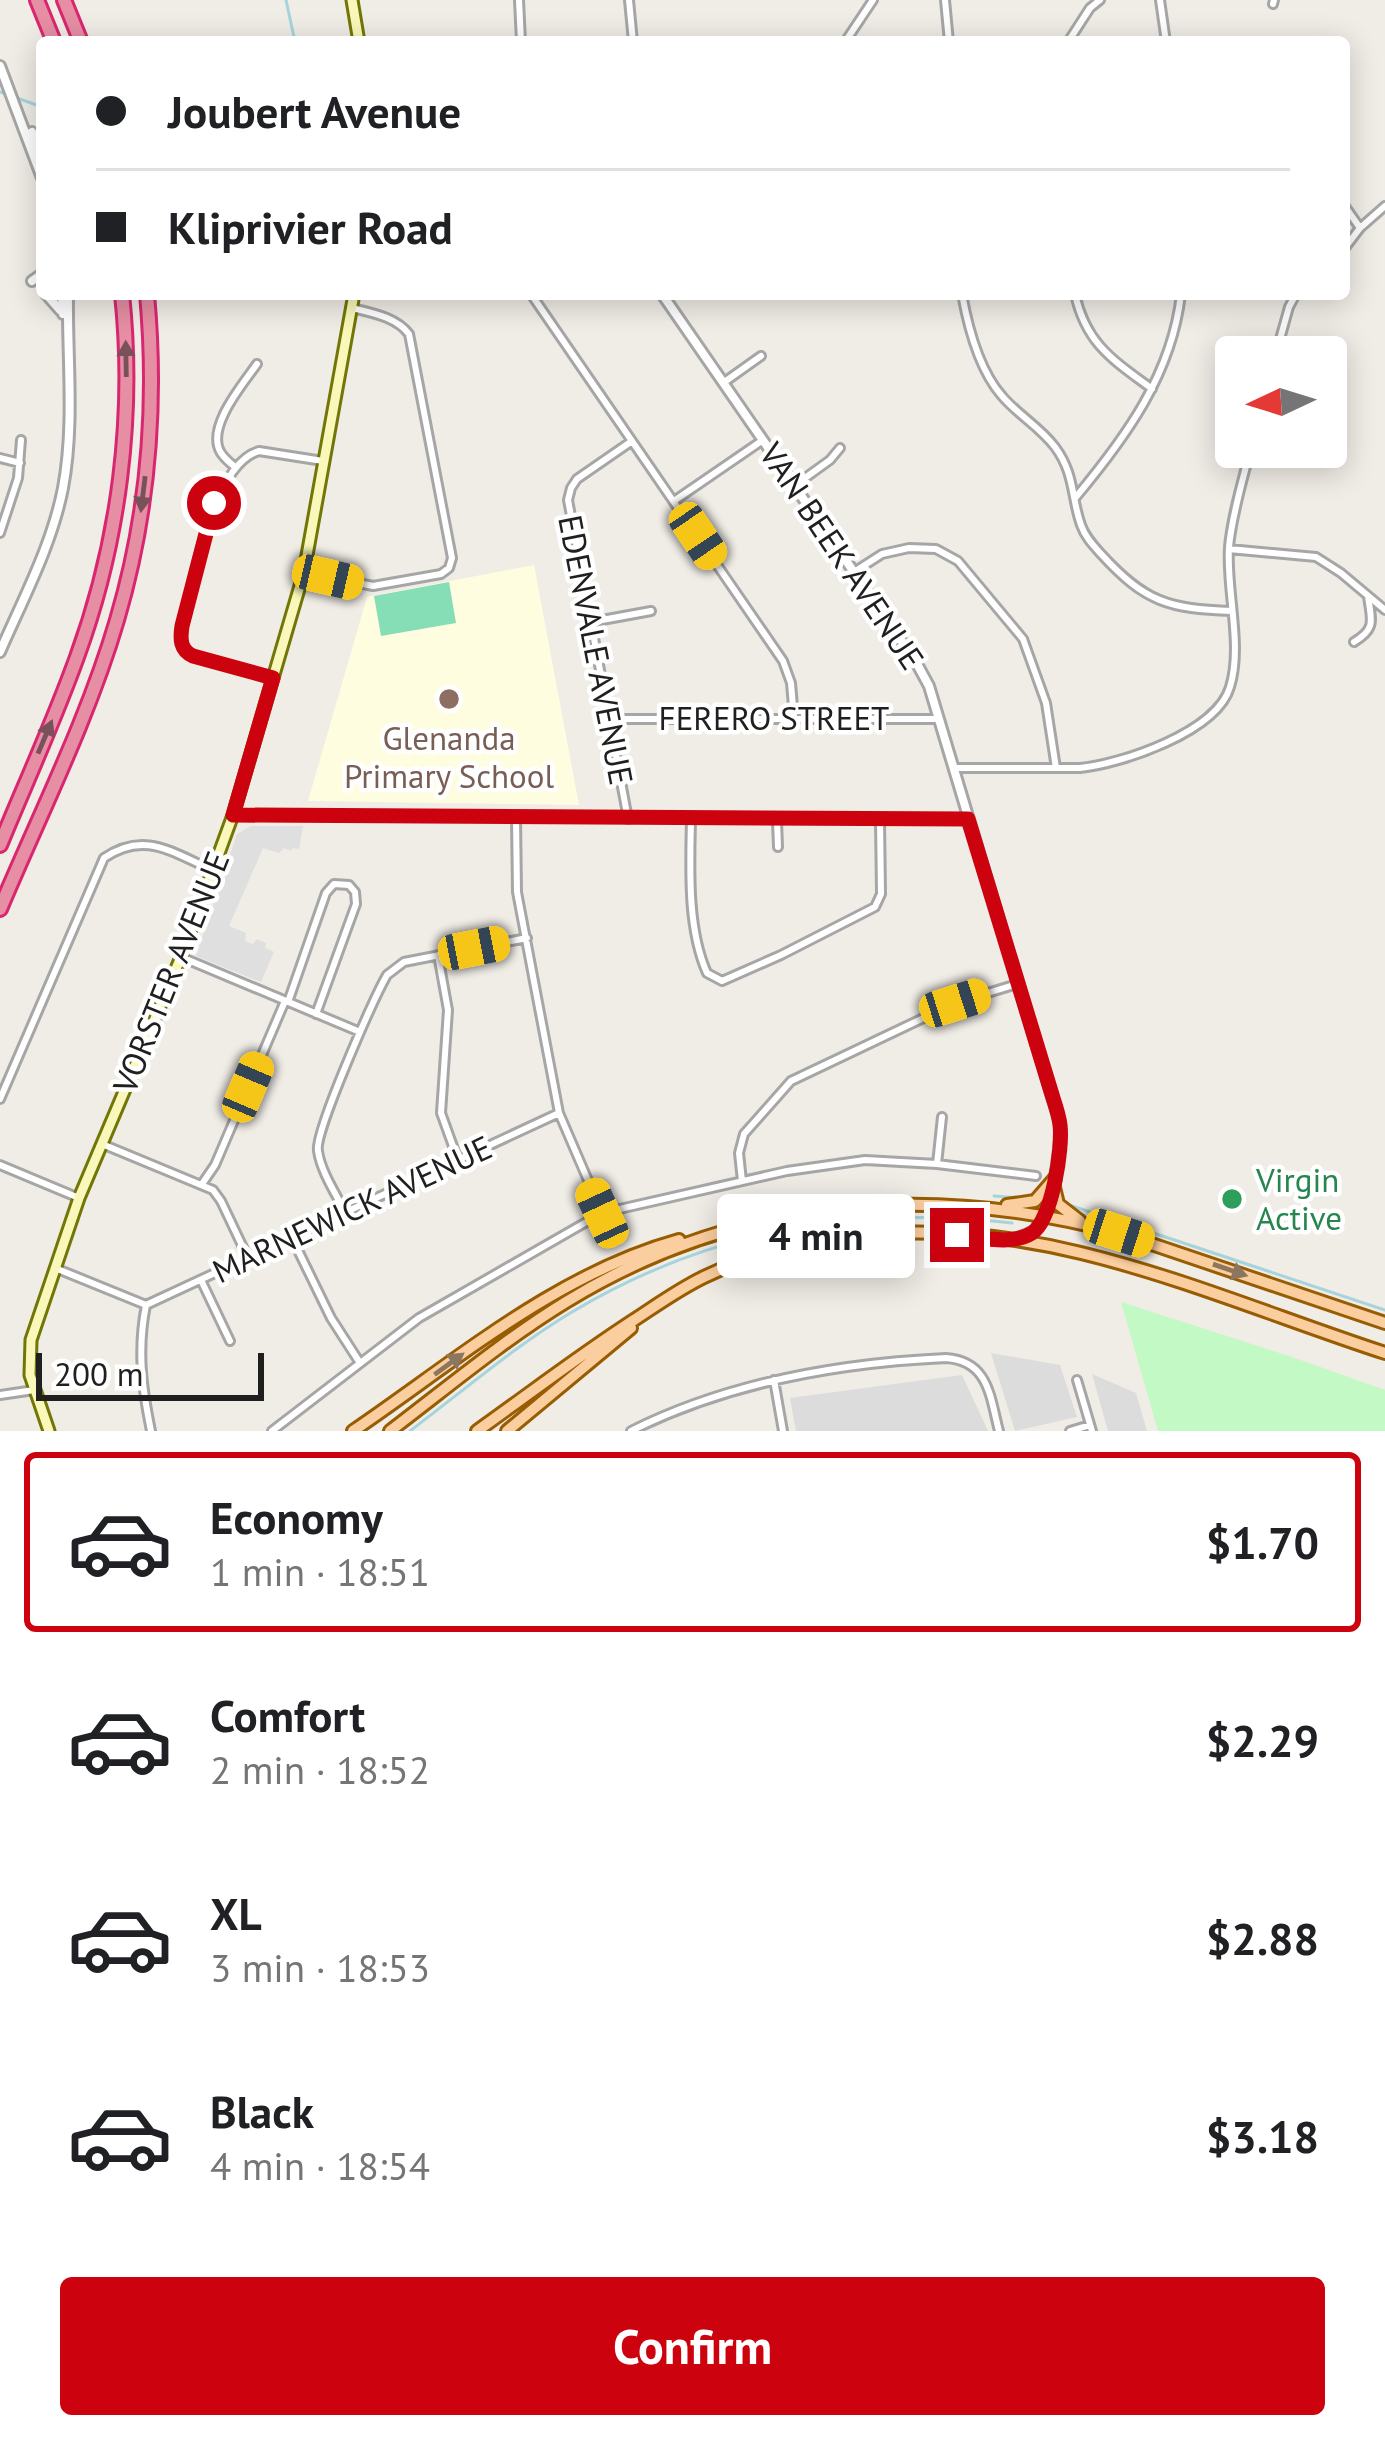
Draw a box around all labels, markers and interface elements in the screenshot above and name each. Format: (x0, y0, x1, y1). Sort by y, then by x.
text: Joubert Avenue (168, 82, 461, 140)
text: Kliprivier Road (168, 198, 453, 256)
north arrow (1215, 336, 1347, 468)
map controls (1215, 336, 1347, 468)
one-way arrow (116, 339, 135, 377)
street label: VAN BEEK AVENUE (750, 433, 934, 678)
one-way arrow (133, 476, 152, 514)
route start (187, 476, 241, 530)
car (663, 496, 733, 576)
street label: EDENVALE AVENUE (549, 511, 644, 788)
car (289, 551, 367, 603)
marker: Glenanda Primary School (436, 686, 462, 712)
street label: FERERO STREET (659, 696, 889, 739)
place label: Glenanda Primary School (344, 716, 554, 797)
one-way arrow (36, 719, 56, 754)
street label: VORSTER AVENUE (102, 845, 239, 1100)
car (435, 923, 513, 973)
car (915, 975, 995, 1031)
car (217, 1047, 279, 1127)
street label: MARNEWICK AVENUE (205, 1125, 498, 1292)
place label: Virgin Active (1255, 1158, 1342, 1239)
car (570, 1173, 634, 1253)
marker: Virgin Active (1219, 1186, 1245, 1212)
callout: 4 min (717, 1193, 915, 1277)
car (1079, 1205, 1159, 1261)
route end (930, 1208, 984, 1262)
text: 4 min (768, 1210, 864, 1261)
one-way arrow (1212, 1262, 1248, 1280)
scale bar (36, 1347, 264, 1400)
text: 200 m (54, 1352, 144, 1395)
one-way arrow (432, 1353, 465, 1376)
icon: car (66, 1488, 174, 1596)
text: Economy (210, 1488, 383, 1546)
text: $1.70 (1206, 1513, 1319, 1571)
text: 1 min · 18:51 (210, 1546, 430, 1597)
icon: car (66, 1686, 174, 1794)
text: Comfort (210, 1686, 365, 1744)
text: $2.29 (1206, 1711, 1319, 1769)
text: 2 min · 18:52 (210, 1744, 430, 1795)
icon: car (66, 1884, 174, 1992)
text: XL (210, 1884, 262, 1942)
text: $2.88 (1206, 1909, 1319, 1967)
text: 3 min · 18:53 (210, 1942, 430, 1993)
icon: car (66, 2082, 174, 2190)
text: Black (210, 2082, 314, 2140)
text: $3.18 (1206, 2107, 1319, 2165)
text: 4 min · 18:54 (210, 2140, 430, 2191)
button: Confirm (60, 2277, 1325, 2415)

